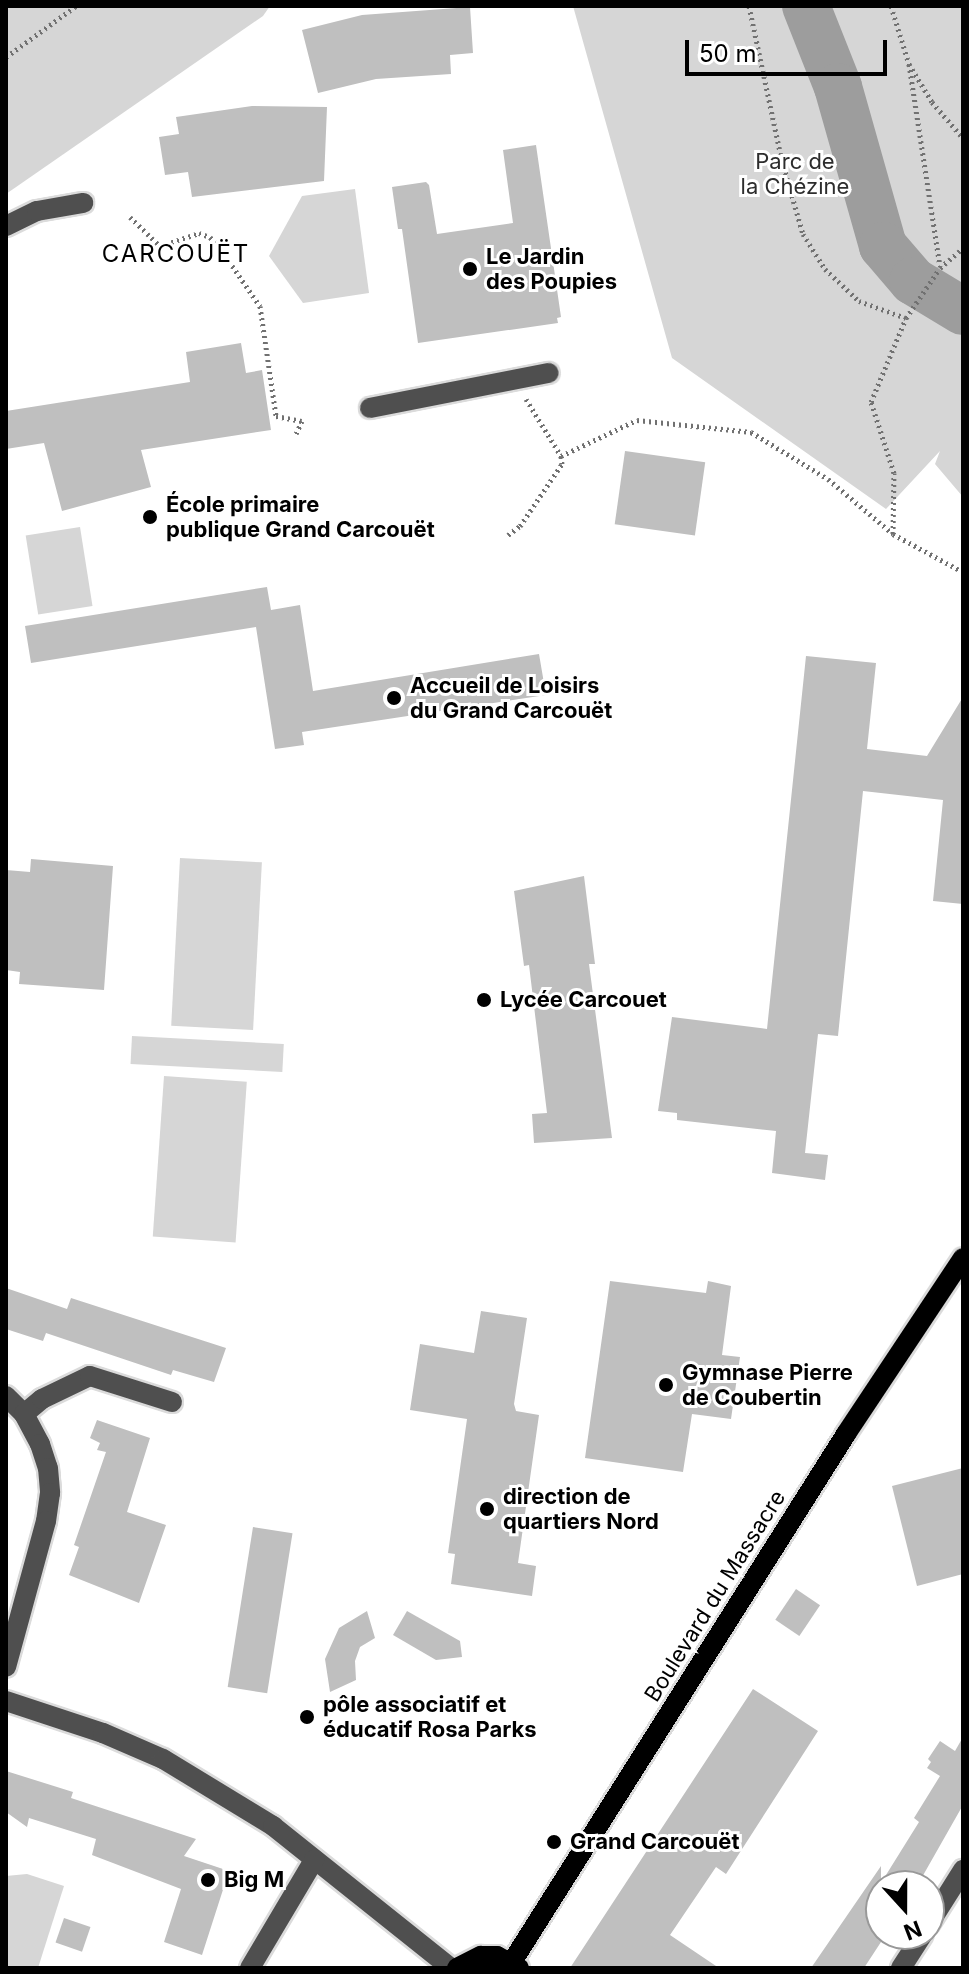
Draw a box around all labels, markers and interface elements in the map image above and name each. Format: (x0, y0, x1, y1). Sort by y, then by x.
scale bar (689, 24, 891, 74)
text: 50 m (699, 39, 757, 68)
park label: Parc de la Chézine (741, 148, 849, 200)
district label: CARCOUËT (102, 240, 250, 268)
place label: Le Jardin des Poupies (486, 243, 617, 294)
marker: Le Jardin des Poupies (461, 260, 479, 278)
place label: École primaire publique Grand Carcouët (166, 491, 435, 542)
marker: École primaire publique Grand Carcouët (141, 508, 159, 526)
place label: Accueil de Loisirs du Grand Carcouët (410, 672, 612, 724)
marker: Accueil de Loisirs du Grand Carcouët (385, 689, 403, 707)
place label: Lycée Carcouet (500, 987, 667, 1013)
marker: Lycée Carcouet (475, 991, 493, 1009)
place label: Gymnase Pierre de Coubertin (682, 1359, 853, 1410)
marker: Gymnase Pierre de Coubertin (657, 1376, 675, 1394)
place label: direction de quartiers Nord (503, 1483, 659, 1534)
street label: Boulevard du Massacre (639, 1485, 791, 1707)
marker: direction de quartiers Nord (478, 1500, 496, 1518)
place label: pôle associatif et éducatif Rosa Parks (323, 1691, 537, 1742)
marker: pôle associatif et éducatif Rosa Parks (298, 1708, 316, 1726)
place label: Grand Carcouët (570, 1829, 739, 1855)
marker: Grand Carcouët (545, 1833, 563, 1851)
place label: Big M (224, 1867, 284, 1893)
north arrow (865, 1870, 945, 1950)
marker: Big M (199, 1871, 217, 1889)
text: N (900, 1915, 925, 1946)

